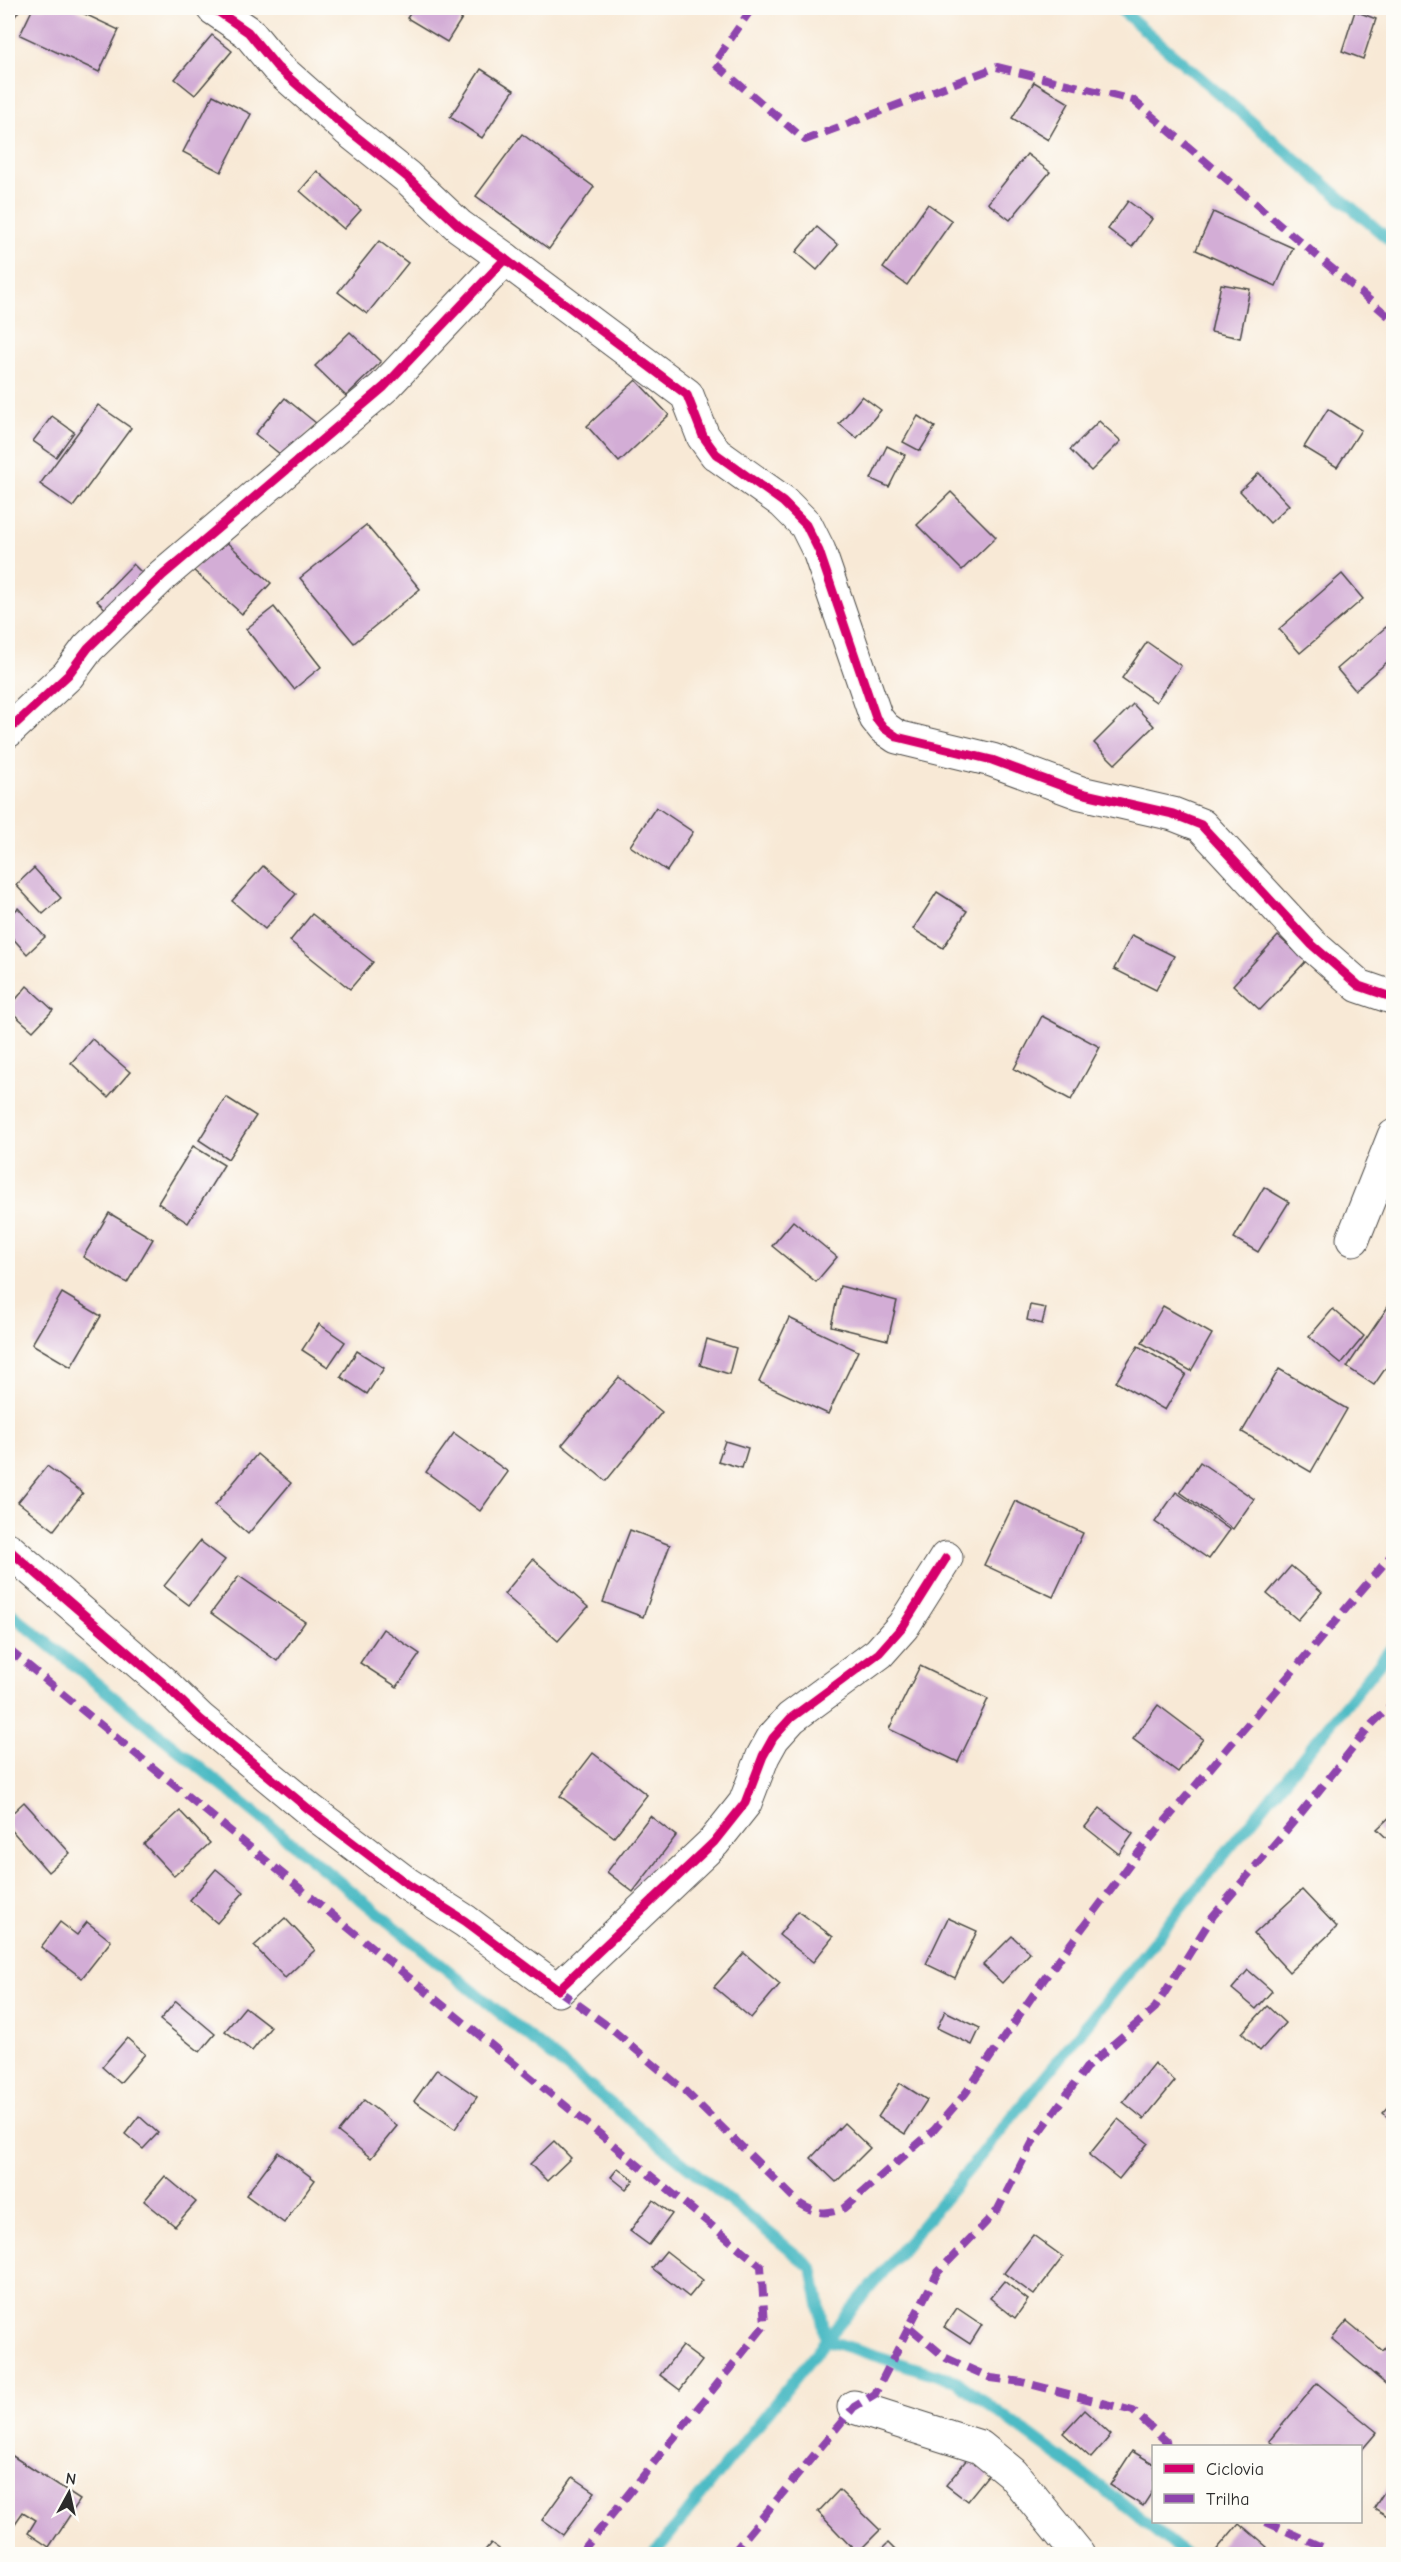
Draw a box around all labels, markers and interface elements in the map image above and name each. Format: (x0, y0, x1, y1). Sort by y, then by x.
legend (1152, 2445, 1362, 2523)
text: Ciclovia (1206, 2459, 1264, 2480)
north arrow (39, 2463, 99, 2523)
text: N (65, 2469, 77, 2489)
text: Trilha (1206, 2489, 1250, 2510)

